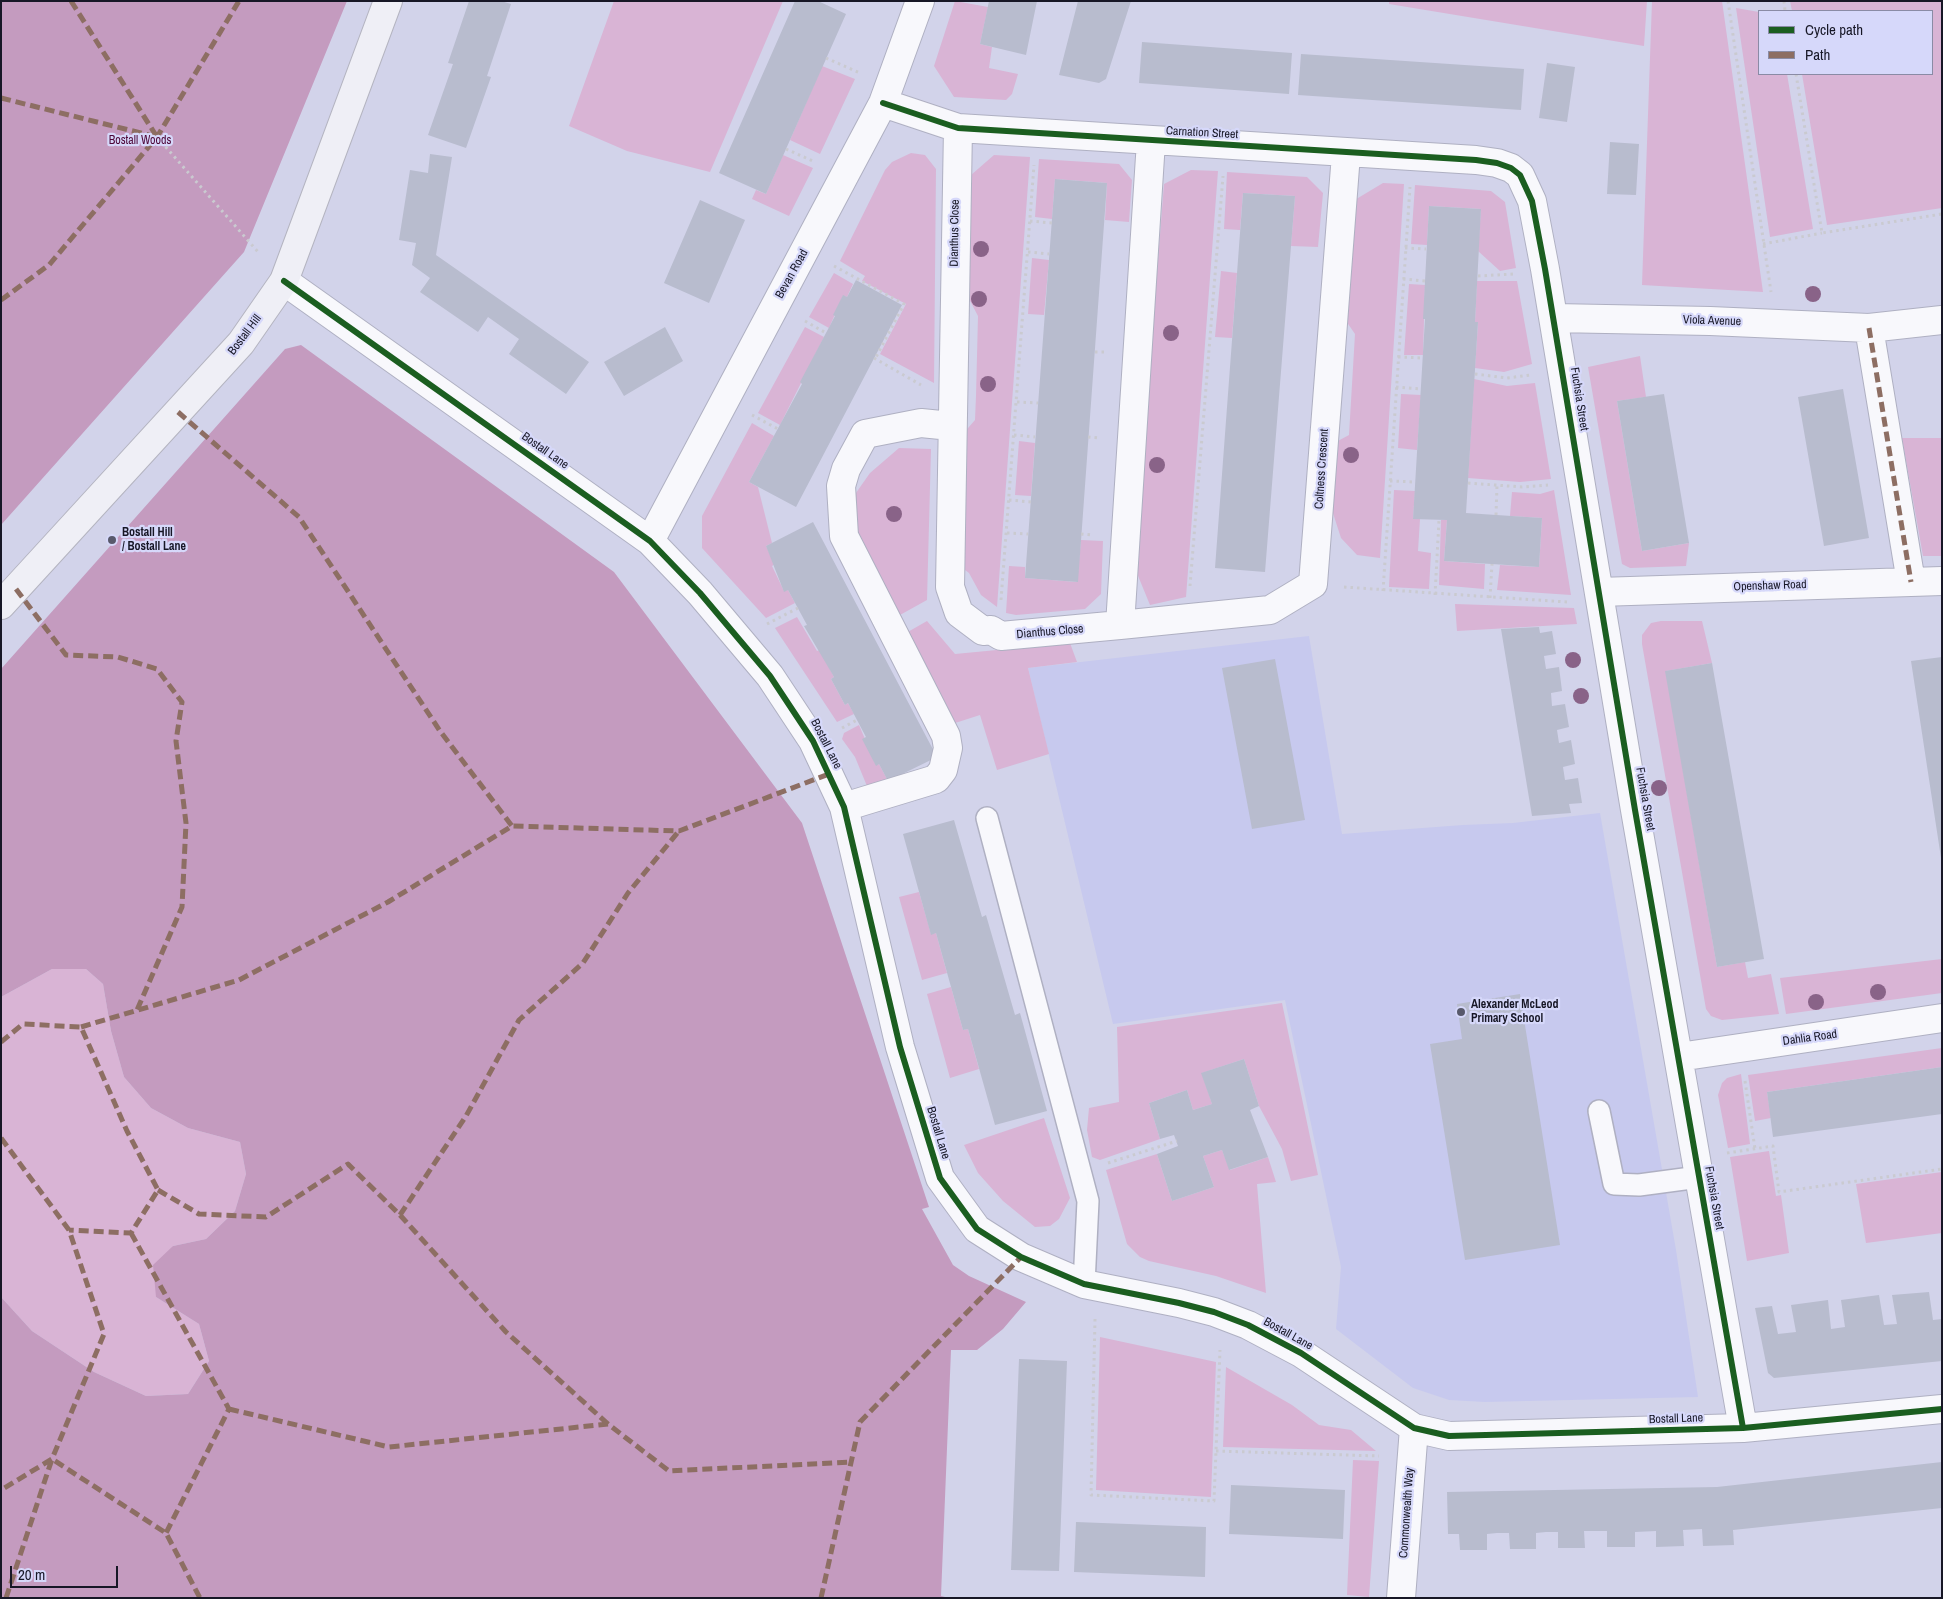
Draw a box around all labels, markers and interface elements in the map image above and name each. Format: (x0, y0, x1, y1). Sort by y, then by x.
legend (1758, 10, 1933, 75)
text: Cycle path (1805, 19, 1863, 40)
text: Path (1805, 44, 1830, 65)
street label: Carnation Street (1166, 124, 1238, 142)
park label: Bostall Woods (109, 134, 171, 148)
street label: Dianthus Close (947, 199, 963, 267)
street label: Bevan Road (773, 247, 811, 301)
street label: Bostall Hill (225, 312, 265, 358)
street label: Viola Avenue (1683, 313, 1741, 329)
street label: Fuchsia Street (1567, 366, 1591, 432)
street label: Coltness Crescent (1312, 428, 1332, 510)
street label: Bostall Lane (519, 430, 571, 472)
place label: Bostall Hill / Bostall Lane (122, 526, 186, 554)
marker: Bostall Hill / Bostall Lane (106, 534, 118, 546)
street label: Openshaw Road (1733, 578, 1807, 594)
street label: Dianthus Close (1016, 622, 1084, 642)
street label: Bostall Lane (807, 717, 845, 771)
street label: Fuchsia Street (1632, 766, 1658, 832)
place label: Alexander McLeod Primary School (1471, 998, 1558, 1026)
marker: Alexander McLeod Primary School (1455, 1006, 1467, 1018)
street label: Dahlia Road (1782, 1027, 1838, 1049)
street label: Bostall Lane (923, 1105, 953, 1161)
street label: Fuchsia Street (1701, 1165, 1727, 1231)
street label: Bostall Lane (1261, 1315, 1315, 1353)
street label: Bostall Lane (1649, 1411, 1703, 1427)
street label: Commonwealth Way (1397, 1467, 1417, 1559)
scale bar (12, 1556, 120, 1588)
text: 20 m (18, 1564, 45, 1585)

